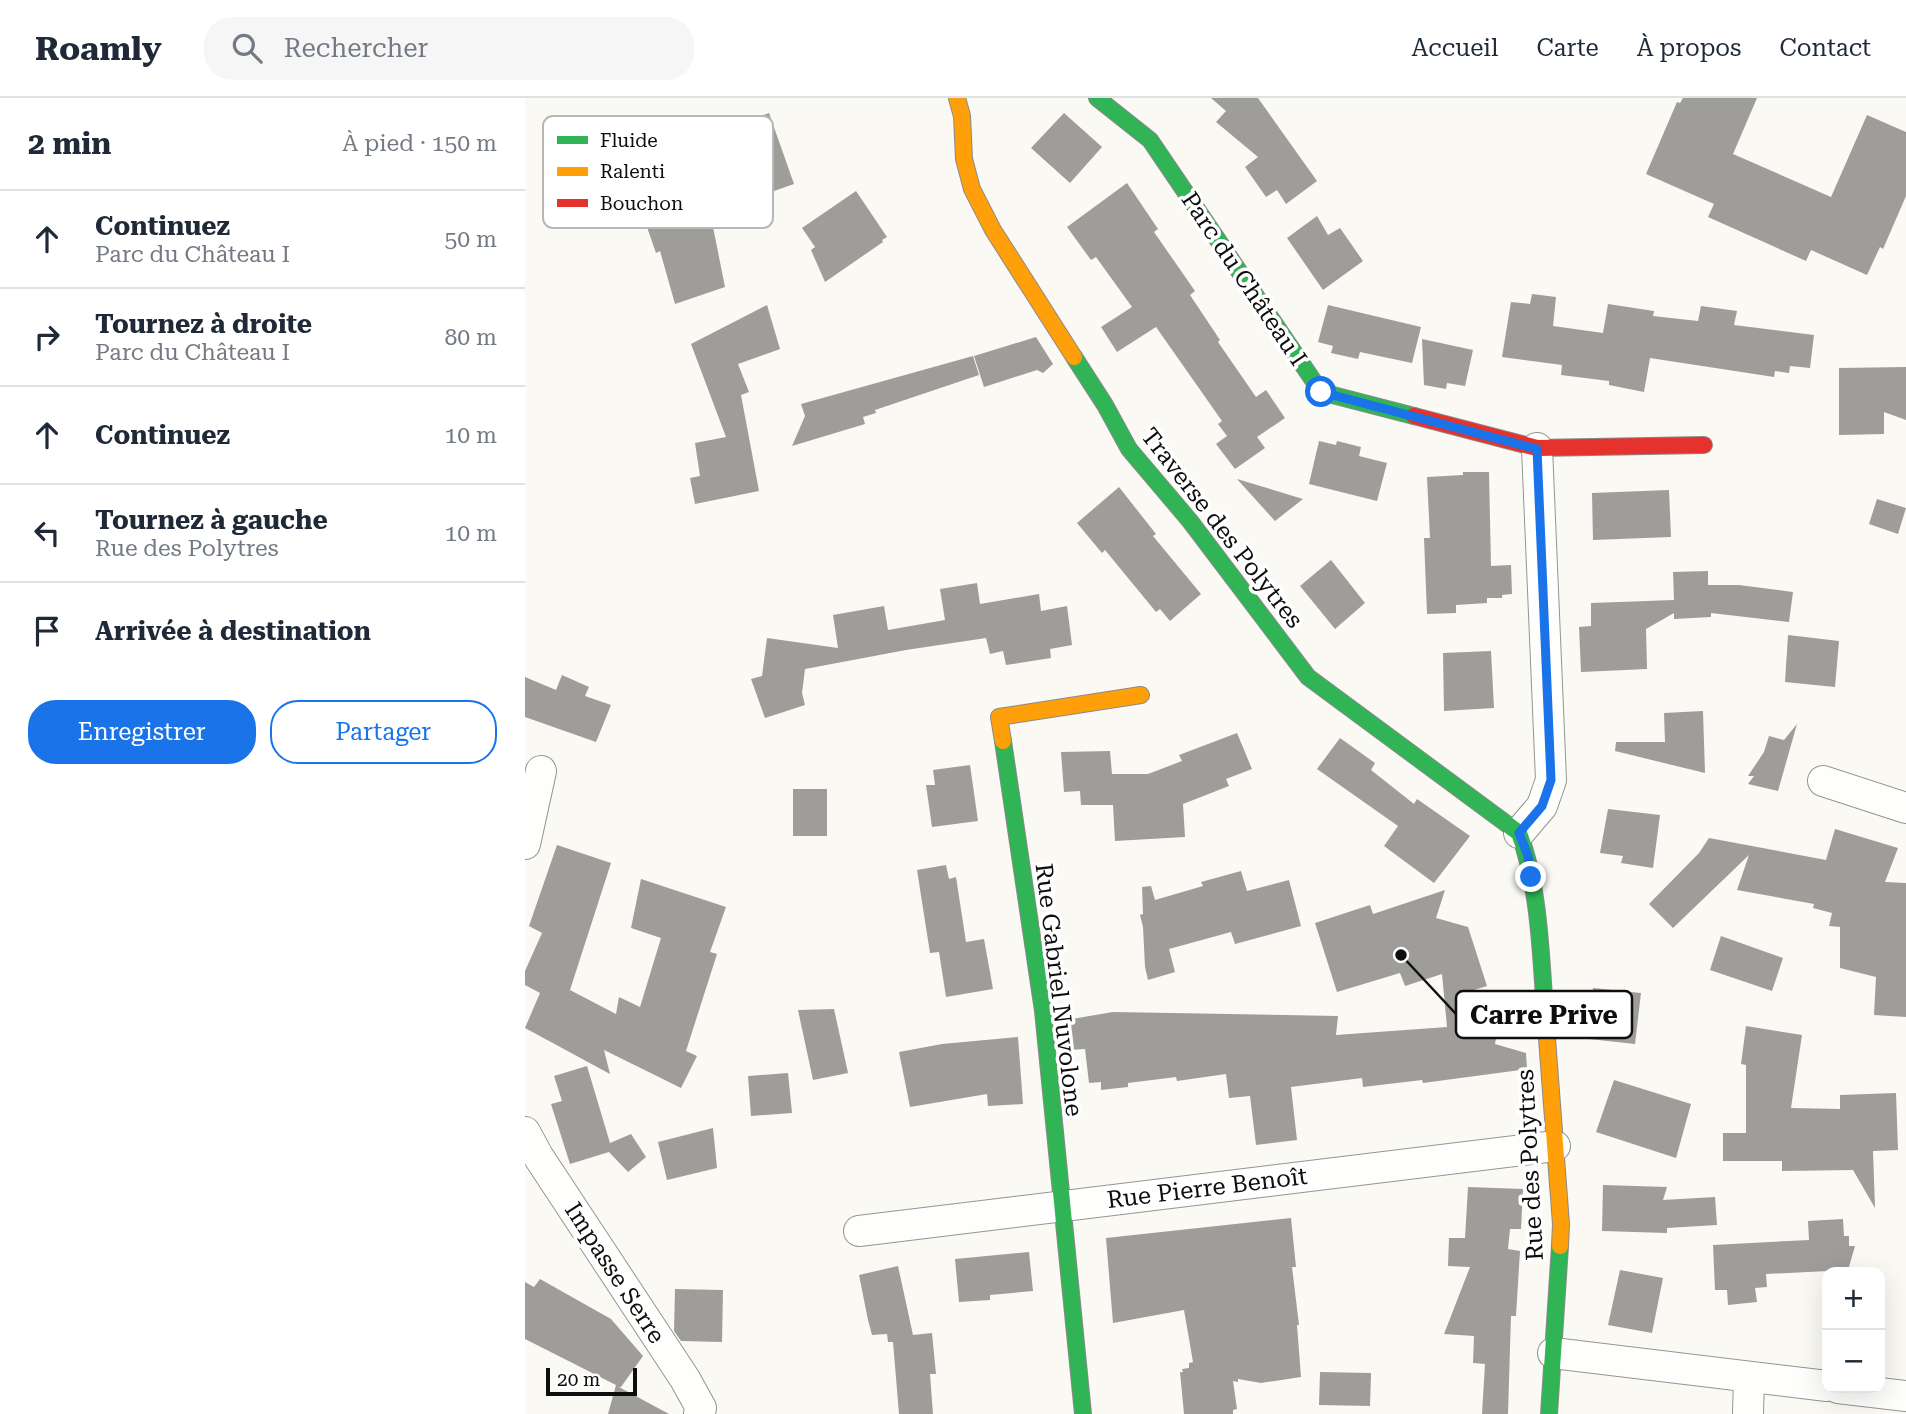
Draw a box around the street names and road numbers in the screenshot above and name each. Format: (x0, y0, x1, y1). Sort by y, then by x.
street label: Parc du Château I (1175, 187, 1313, 371)
street label: Traverse des Polytres (1135, 422, 1309, 634)
street label: Rue Gabriel Nuvolone (1030, 862, 1088, 1118)
street label: Rue des Polytres (1511, 1069, 1549, 1261)
street label: Rue Pierre Benoît (1105, 1162, 1309, 1214)
street label: Impasse Serre (559, 1197, 671, 1349)

